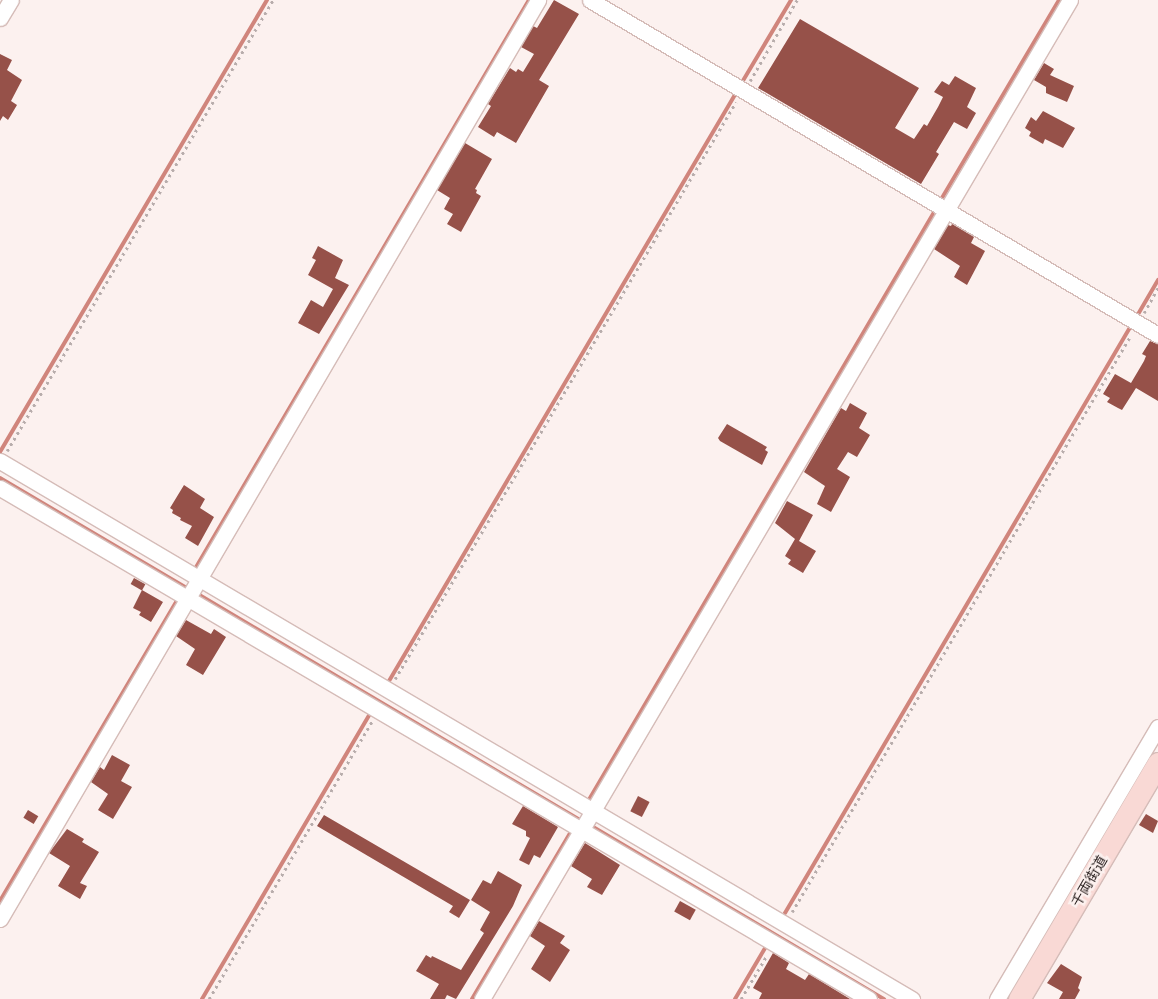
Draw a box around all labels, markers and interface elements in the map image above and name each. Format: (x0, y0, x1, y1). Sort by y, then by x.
street label: 千両街道 (1068, 853, 1110, 909)

